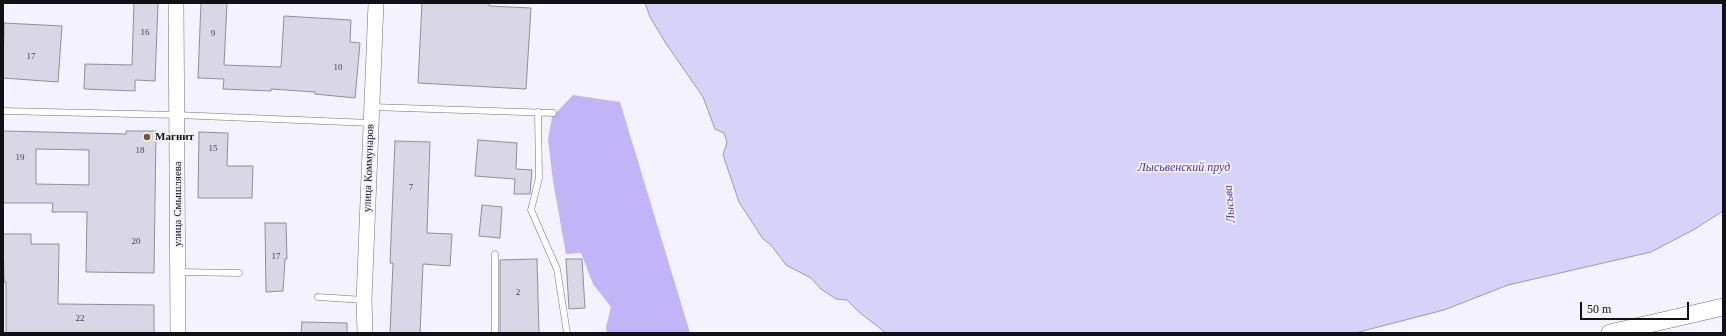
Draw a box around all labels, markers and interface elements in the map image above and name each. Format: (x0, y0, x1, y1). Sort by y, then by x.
house number: 16 (140, 28, 150, 38)
house number: 9 (211, 29, 215, 39)
house number: 17 (26, 52, 36, 62)
house number: 10 (334, 63, 342, 73)
street label: улица Коммунаров (361, 124, 377, 212)
place label: Магнит (155, 130, 194, 144)
marker: Магнит (142, 132, 152, 142)
house number: 15 (208, 144, 218, 154)
house number: 18 (136, 146, 144, 156)
house number: 19 (16, 153, 24, 163)
street label: улица Смышляева (171, 161, 185, 247)
water label: Лысьвенский пруд (1138, 161, 1230, 175)
house number: 7 (409, 183, 413, 193)
water label: Лысьва (1221, 184, 1239, 224)
house number: 20 (132, 237, 140, 247)
house number: 17 (272, 252, 280, 262)
house number: 2 (516, 288, 520, 298)
scale bar (1582, 294, 1691, 320)
text: 50 m (1587, 302, 1611, 316)
house number: 22 (76, 314, 84, 324)

